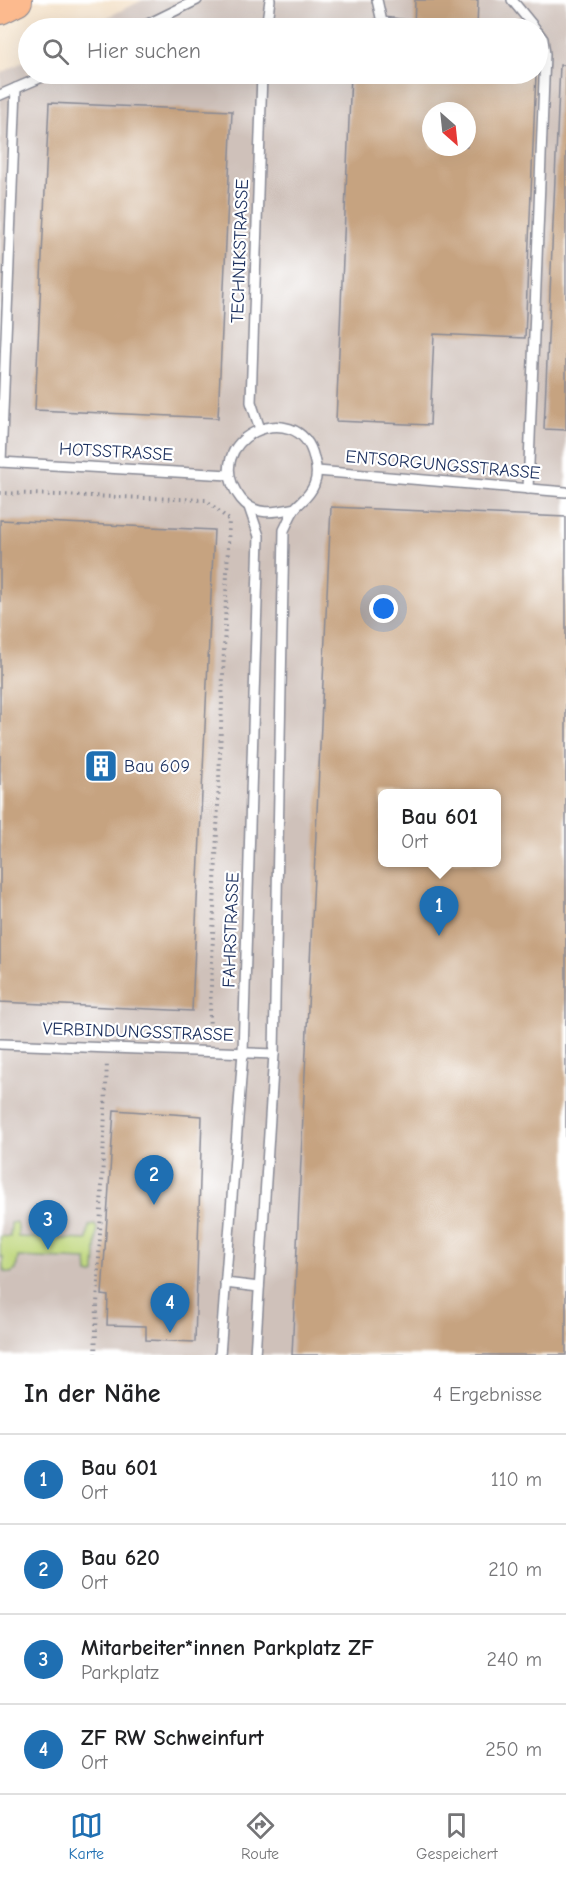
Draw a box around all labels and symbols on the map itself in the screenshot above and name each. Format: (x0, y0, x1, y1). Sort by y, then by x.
north arrow (422, 102, 476, 156)
street label: TECHNIKSTRASSE (227, 178, 253, 324)
street label: HOTSSTRASSE (58, 439, 174, 465)
street label: ENTSORGUNGSSTRASSE (345, 446, 541, 484)
your location (369, 594, 398, 623)
building icon: Bau 609 (83, 748, 119, 784)
place label: Bau 609 (124, 756, 190, 777)
street label: FAHRSTRASSE (218, 872, 244, 988)
pin: 1 (420, 886, 458, 936)
street label: VERBINDUNGSSTRASSE (42, 1018, 234, 1046)
pin: 2 (134, 1156, 174, 1205)
pin: 3 (28, 1200, 68, 1250)
pin: 4 (150, 1284, 190, 1333)

